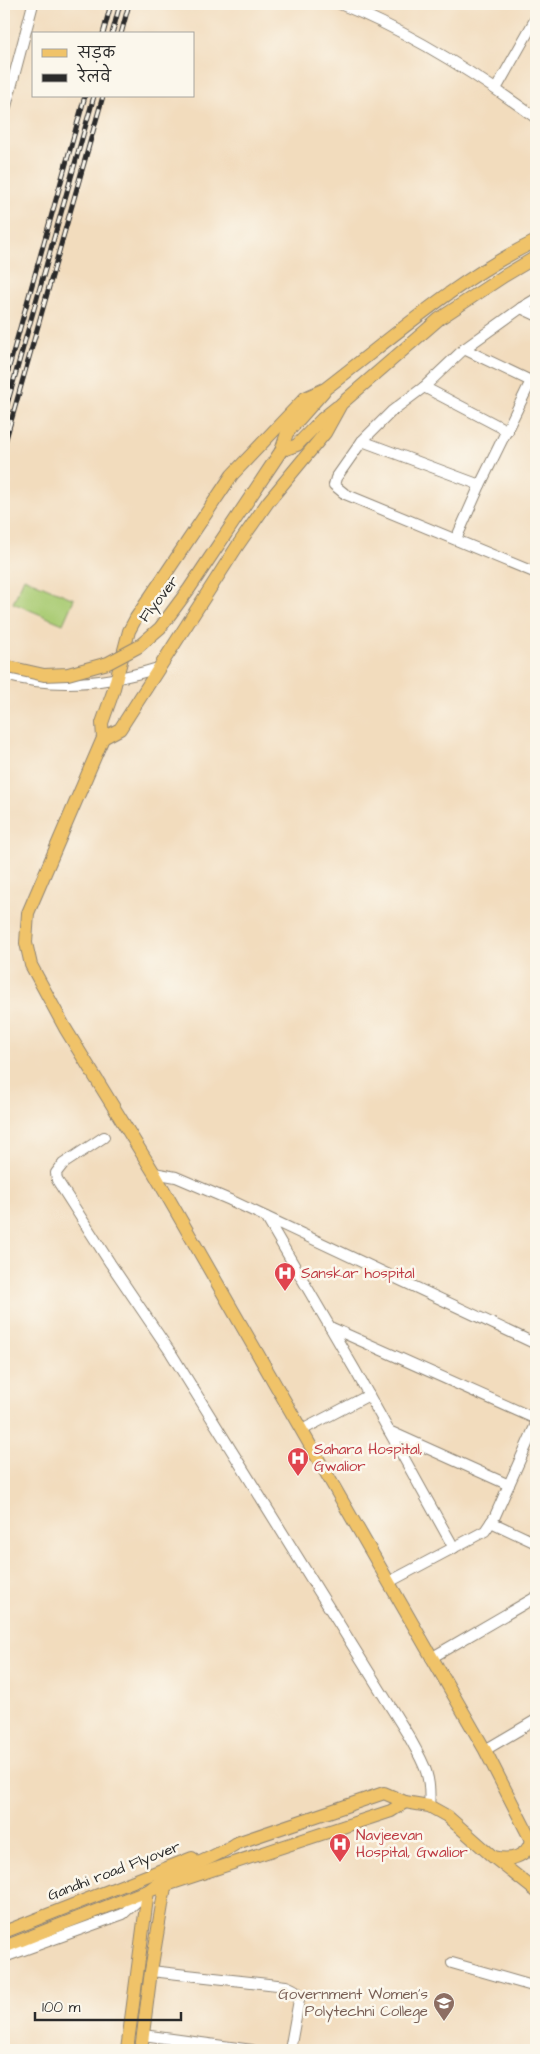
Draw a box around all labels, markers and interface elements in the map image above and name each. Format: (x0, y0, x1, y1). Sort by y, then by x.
legend (32, 32, 195, 98)
text: सड़क (77, 43, 116, 64)
text: रेलवे (76, 63, 112, 88)
street label: Flyover (134, 571, 185, 627)
hospital icon: Sanskar hospital (273, 1261, 297, 1292)
place label: Sanskar hospital (301, 1263, 415, 1284)
place label: Sahara Hospital, Gwalior (314, 1439, 423, 1477)
hospital icon: Sahara Hospital, Gwalior (286, 1446, 310, 1477)
place label: Navjeevan Hospital, Gwalior (356, 1825, 468, 1863)
hospital icon: Navjeevan Hospital, Gwalior (328, 1832, 352, 1863)
street label: Gandhi road Flyover (45, 1836, 184, 1907)
place label: Government Women's Polytechni College (278, 1984, 428, 2023)
scale bar (35, 1989, 181, 2021)
school or university icon: Government Women's Polytechni College (432, 1991, 456, 2022)
text: 100 m (42, 1997, 81, 2018)

